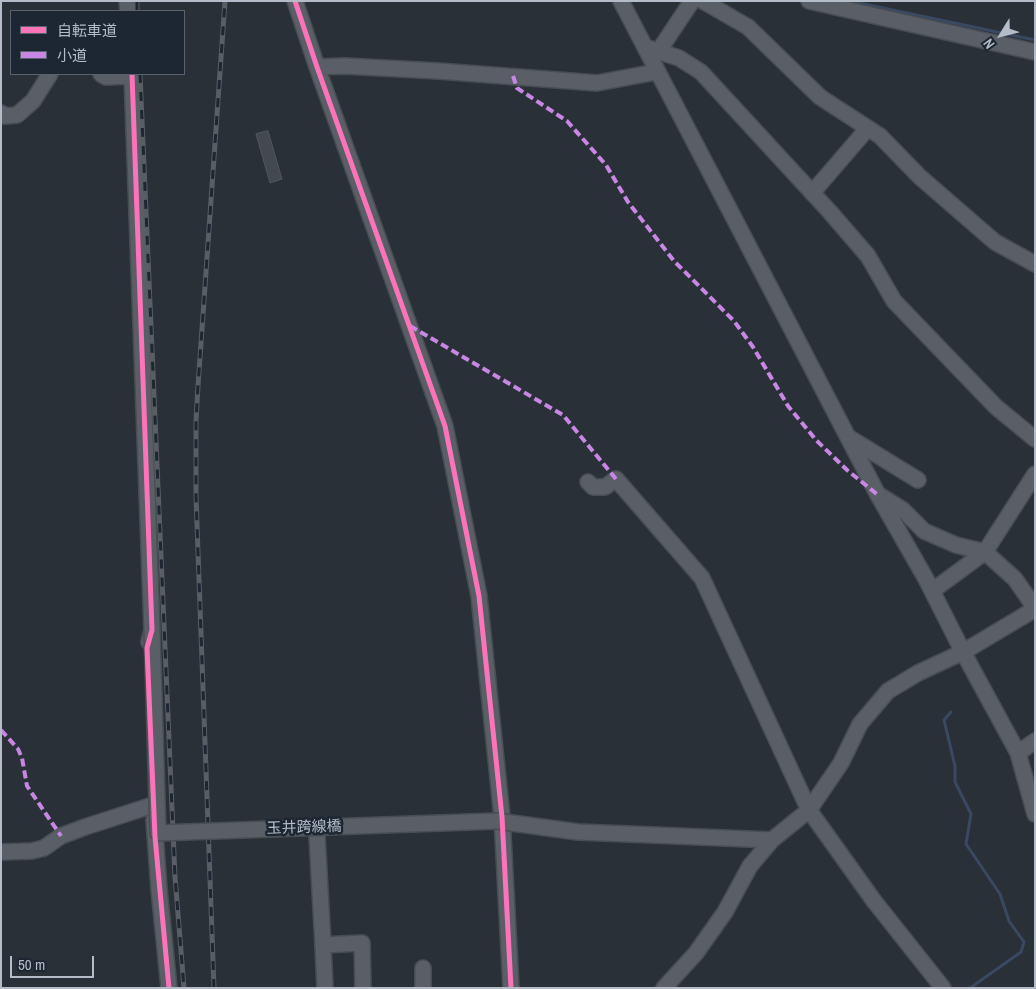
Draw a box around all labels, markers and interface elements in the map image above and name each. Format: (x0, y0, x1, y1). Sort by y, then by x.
legend (10, 10, 185, 75)
north arrow (976, 10, 1026, 60)
text: 自転車道 (57, 20, 117, 41)
text: N (979, 35, 999, 52)
text: 小道 (57, 45, 87, 66)
street label: 玉井跨線橋 (266, 818, 342, 838)
scale bar (12, 946, 96, 978)
text: 50 m (18, 954, 45, 975)

